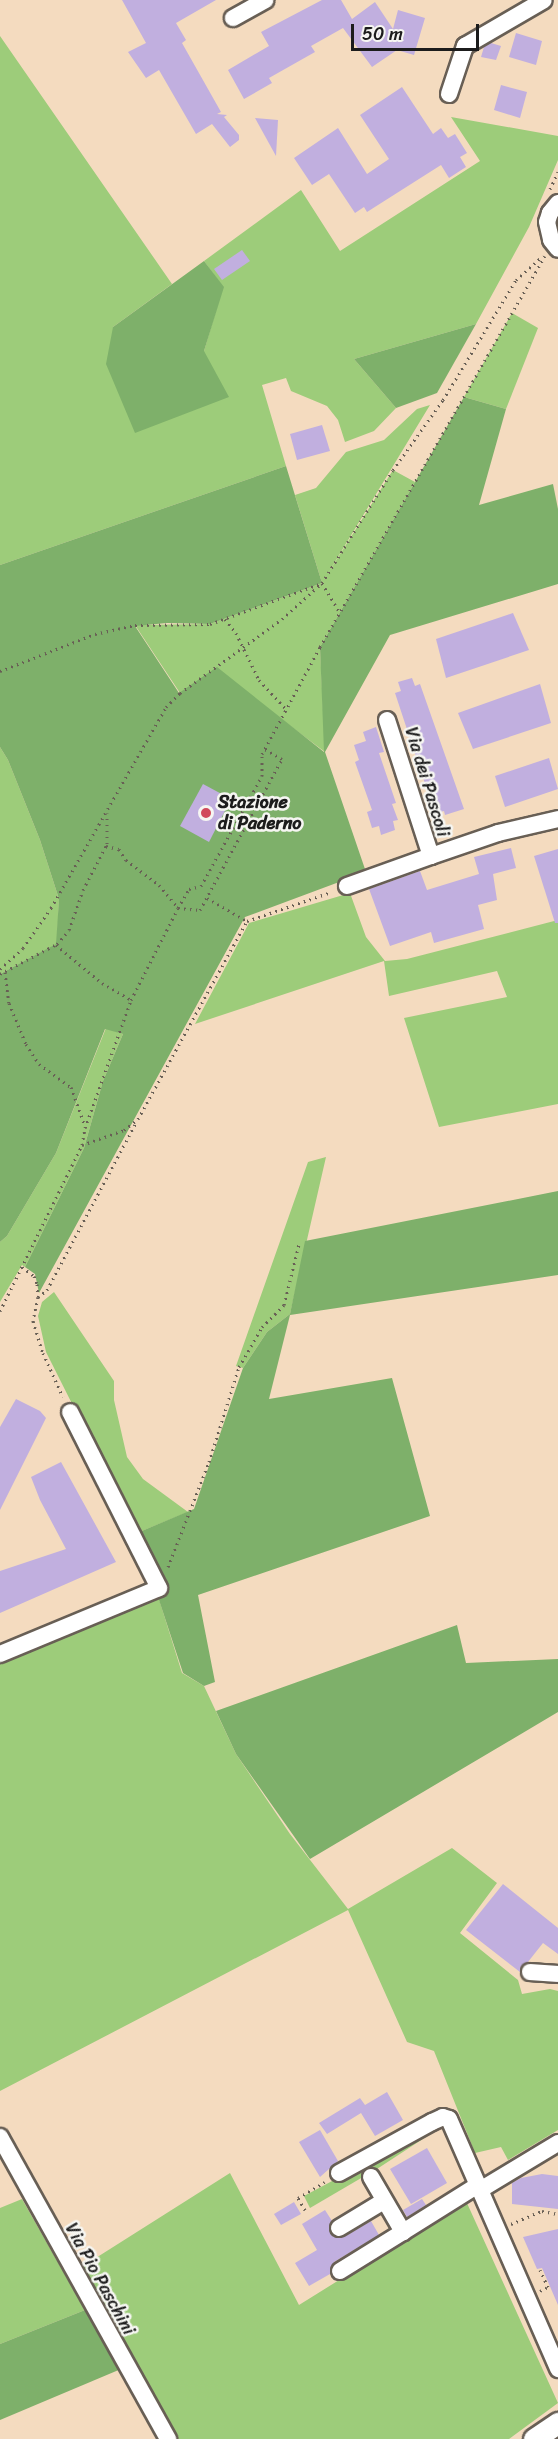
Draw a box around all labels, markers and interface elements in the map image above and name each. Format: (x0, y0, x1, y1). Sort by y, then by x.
scale bar (354, 12, 482, 50)
text: 50 m (362, 18, 403, 50)
street label: Via dei Pascoli (400, 724, 454, 840)
place label: Stazione di Paderno (218, 792, 302, 834)
marker: Stazione di Paderno (199, 806, 213, 820)
street label: Via Pio Paschini (60, 2219, 140, 2339)

